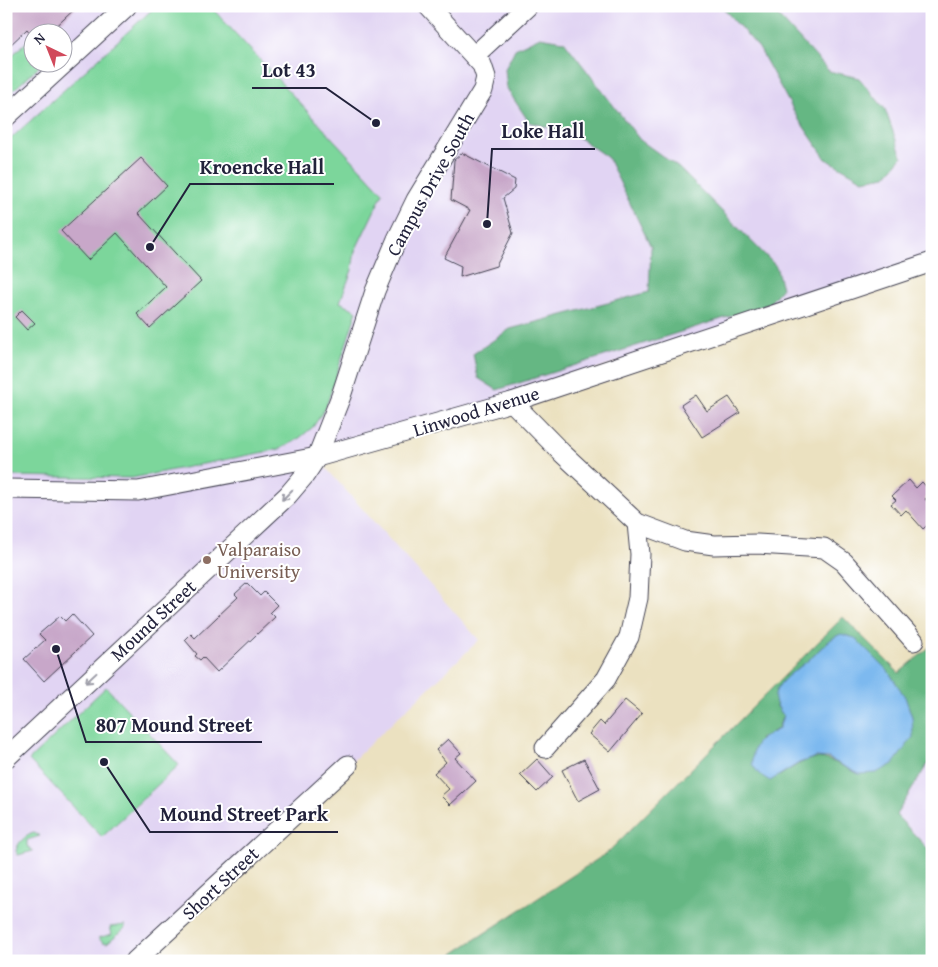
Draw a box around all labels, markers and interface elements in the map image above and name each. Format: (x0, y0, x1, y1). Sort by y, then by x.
north arrow (22, 22, 72, 72)
text: N (29, 28, 50, 49)
callout: Lot 43 (252, 53, 326, 88)
text: Lot 43 (262, 55, 316, 84)
street label: Campus Drive South (379, 107, 481, 261)
callout: Loke Hall (492, 114, 595, 149)
text: Loke Hall (502, 116, 584, 145)
callout: Kroencke Hall (190, 149, 334, 184)
text: Kroencke Hall (200, 152, 324, 181)
street label: Linwood Avenue (409, 379, 543, 443)
one-way arrow (281, 489, 293, 502)
place label: Valparaiso University (217, 535, 301, 585)
marker: Valparaiso University (201, 554, 213, 566)
street label: Mound Street (104, 573, 202, 667)
one-way arrow (85, 672, 98, 684)
callout: 807 Mound Street (86, 707, 262, 742)
text: 807 Mound Street (96, 710, 253, 739)
callout: Mound Street Park (150, 797, 338, 832)
text: Mound Street Park (160, 799, 329, 828)
street label: Short Street (175, 840, 265, 926)

